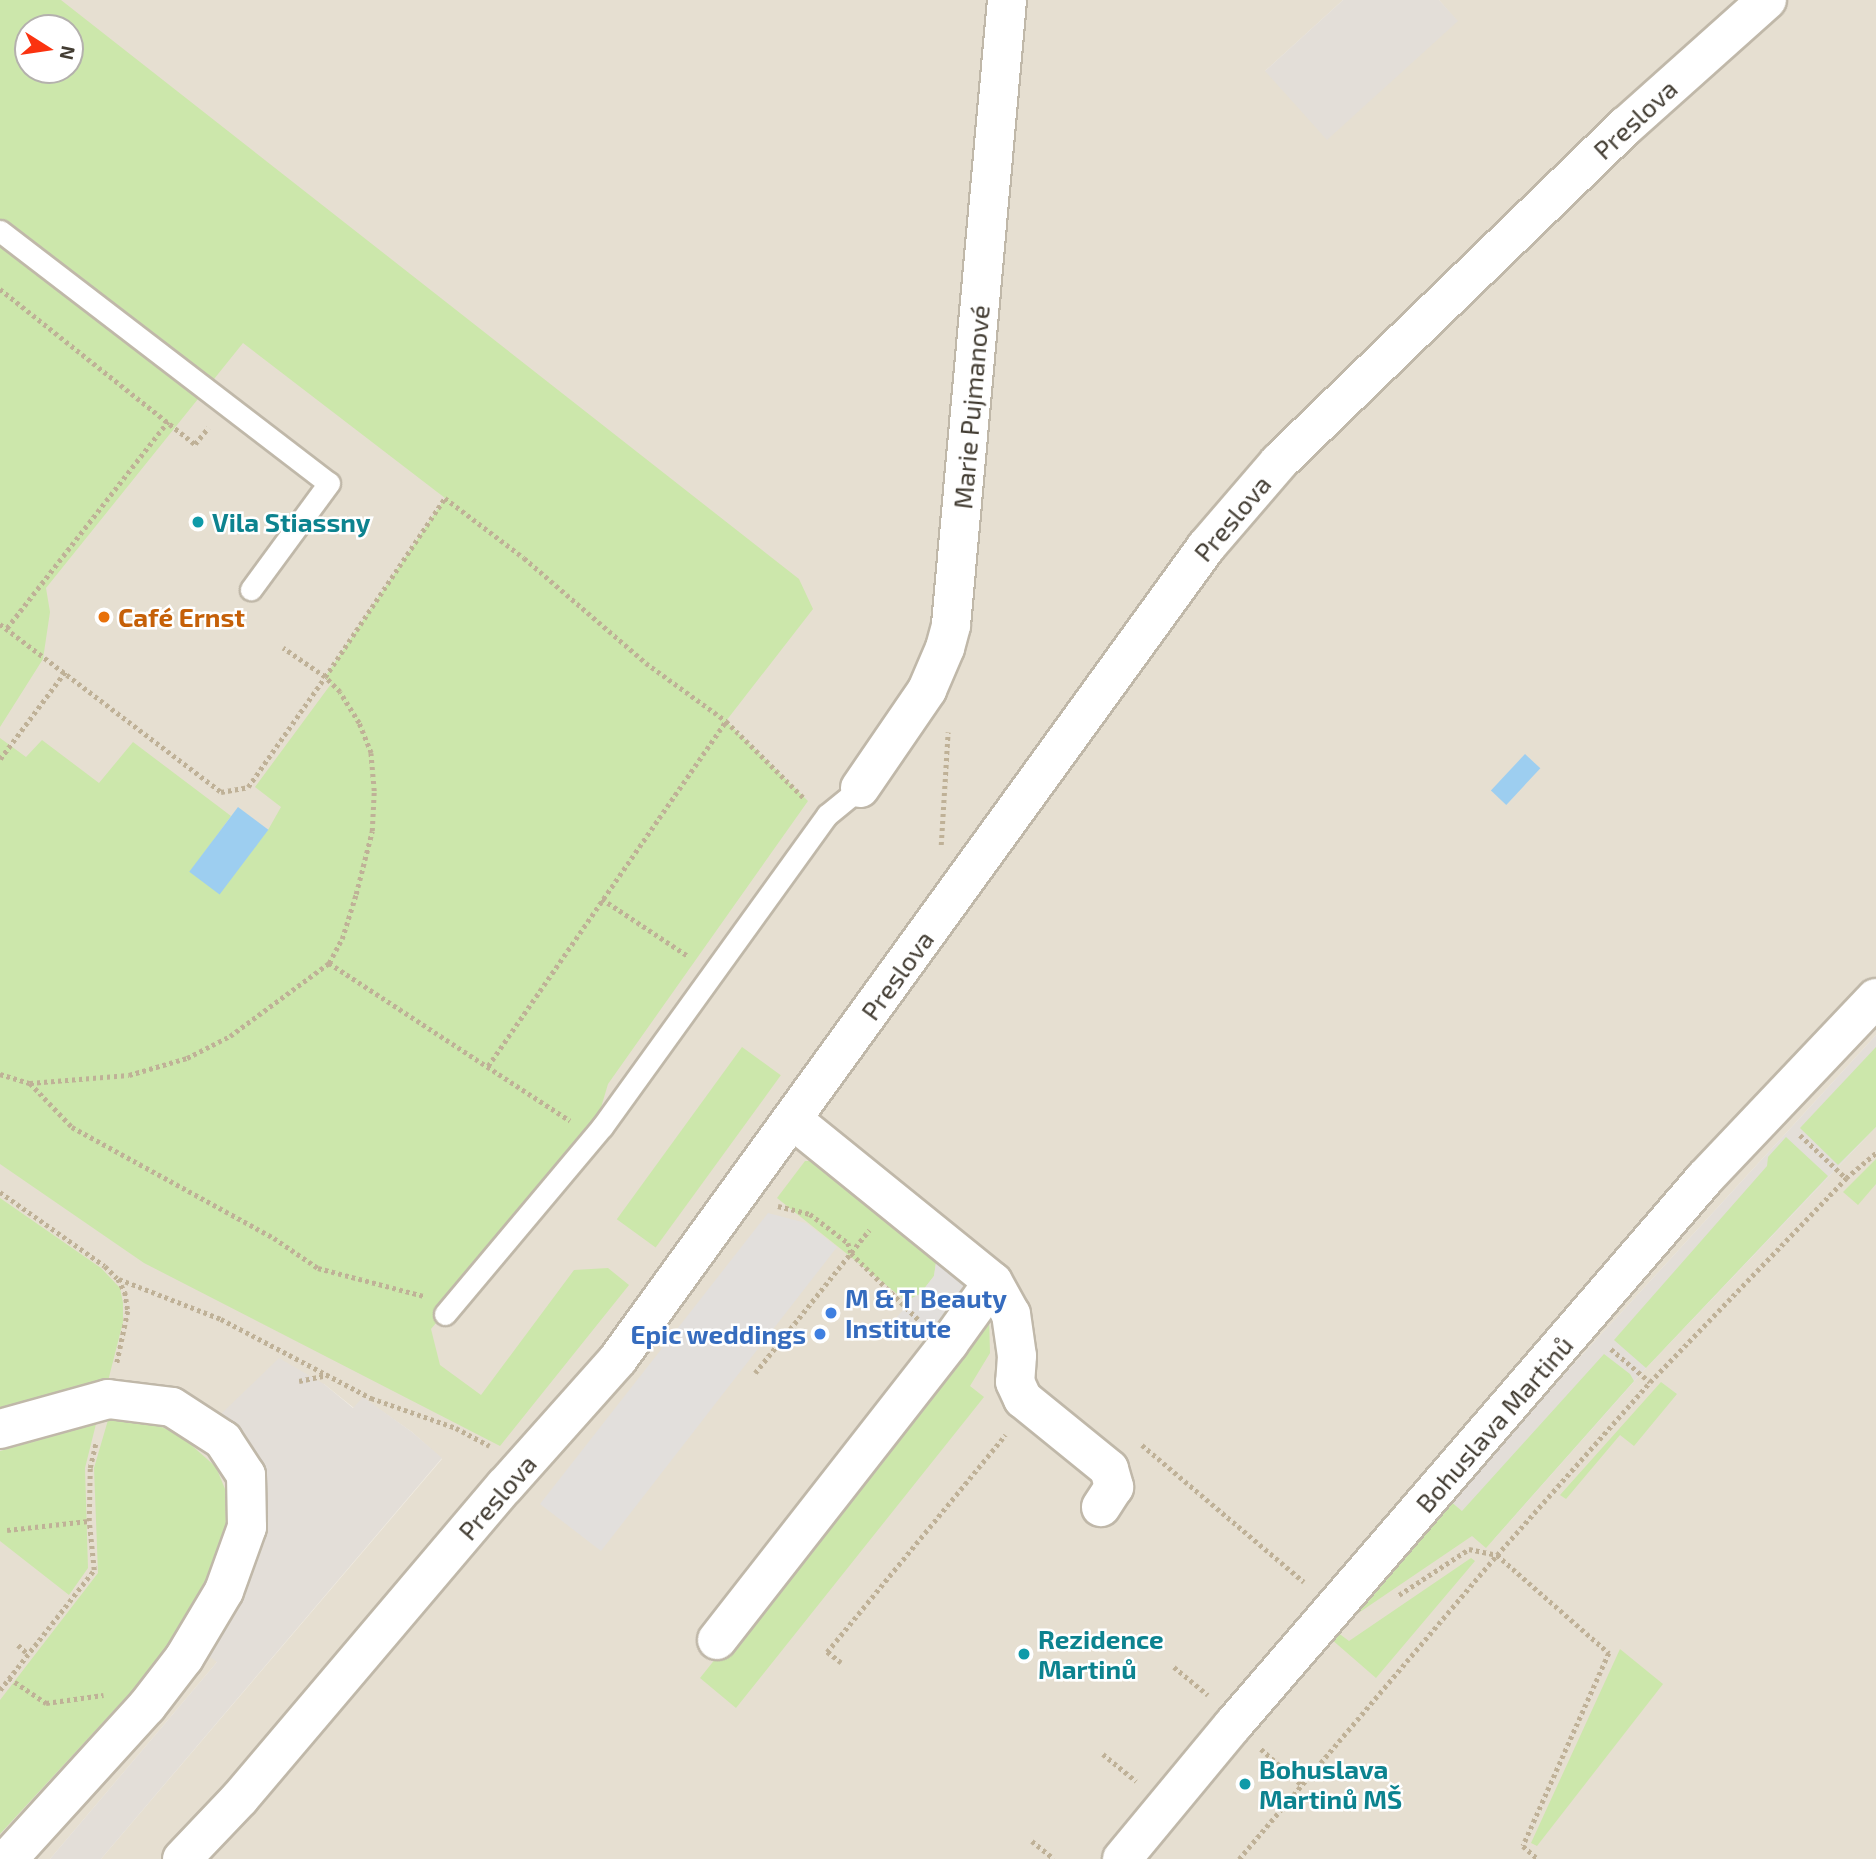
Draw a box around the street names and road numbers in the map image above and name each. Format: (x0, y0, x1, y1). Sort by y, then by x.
street label: Preslova (1587, 73, 1683, 165)
street label: Marie Pujmanové (947, 304, 995, 510)
street label: Preslova (1187, 469, 1277, 567)
street label: Preslova (854, 924, 940, 1026)
street label: Bohuslava Martinů (1409, 1329, 1579, 1519)
street label: Preslova (451, 1448, 543, 1546)

